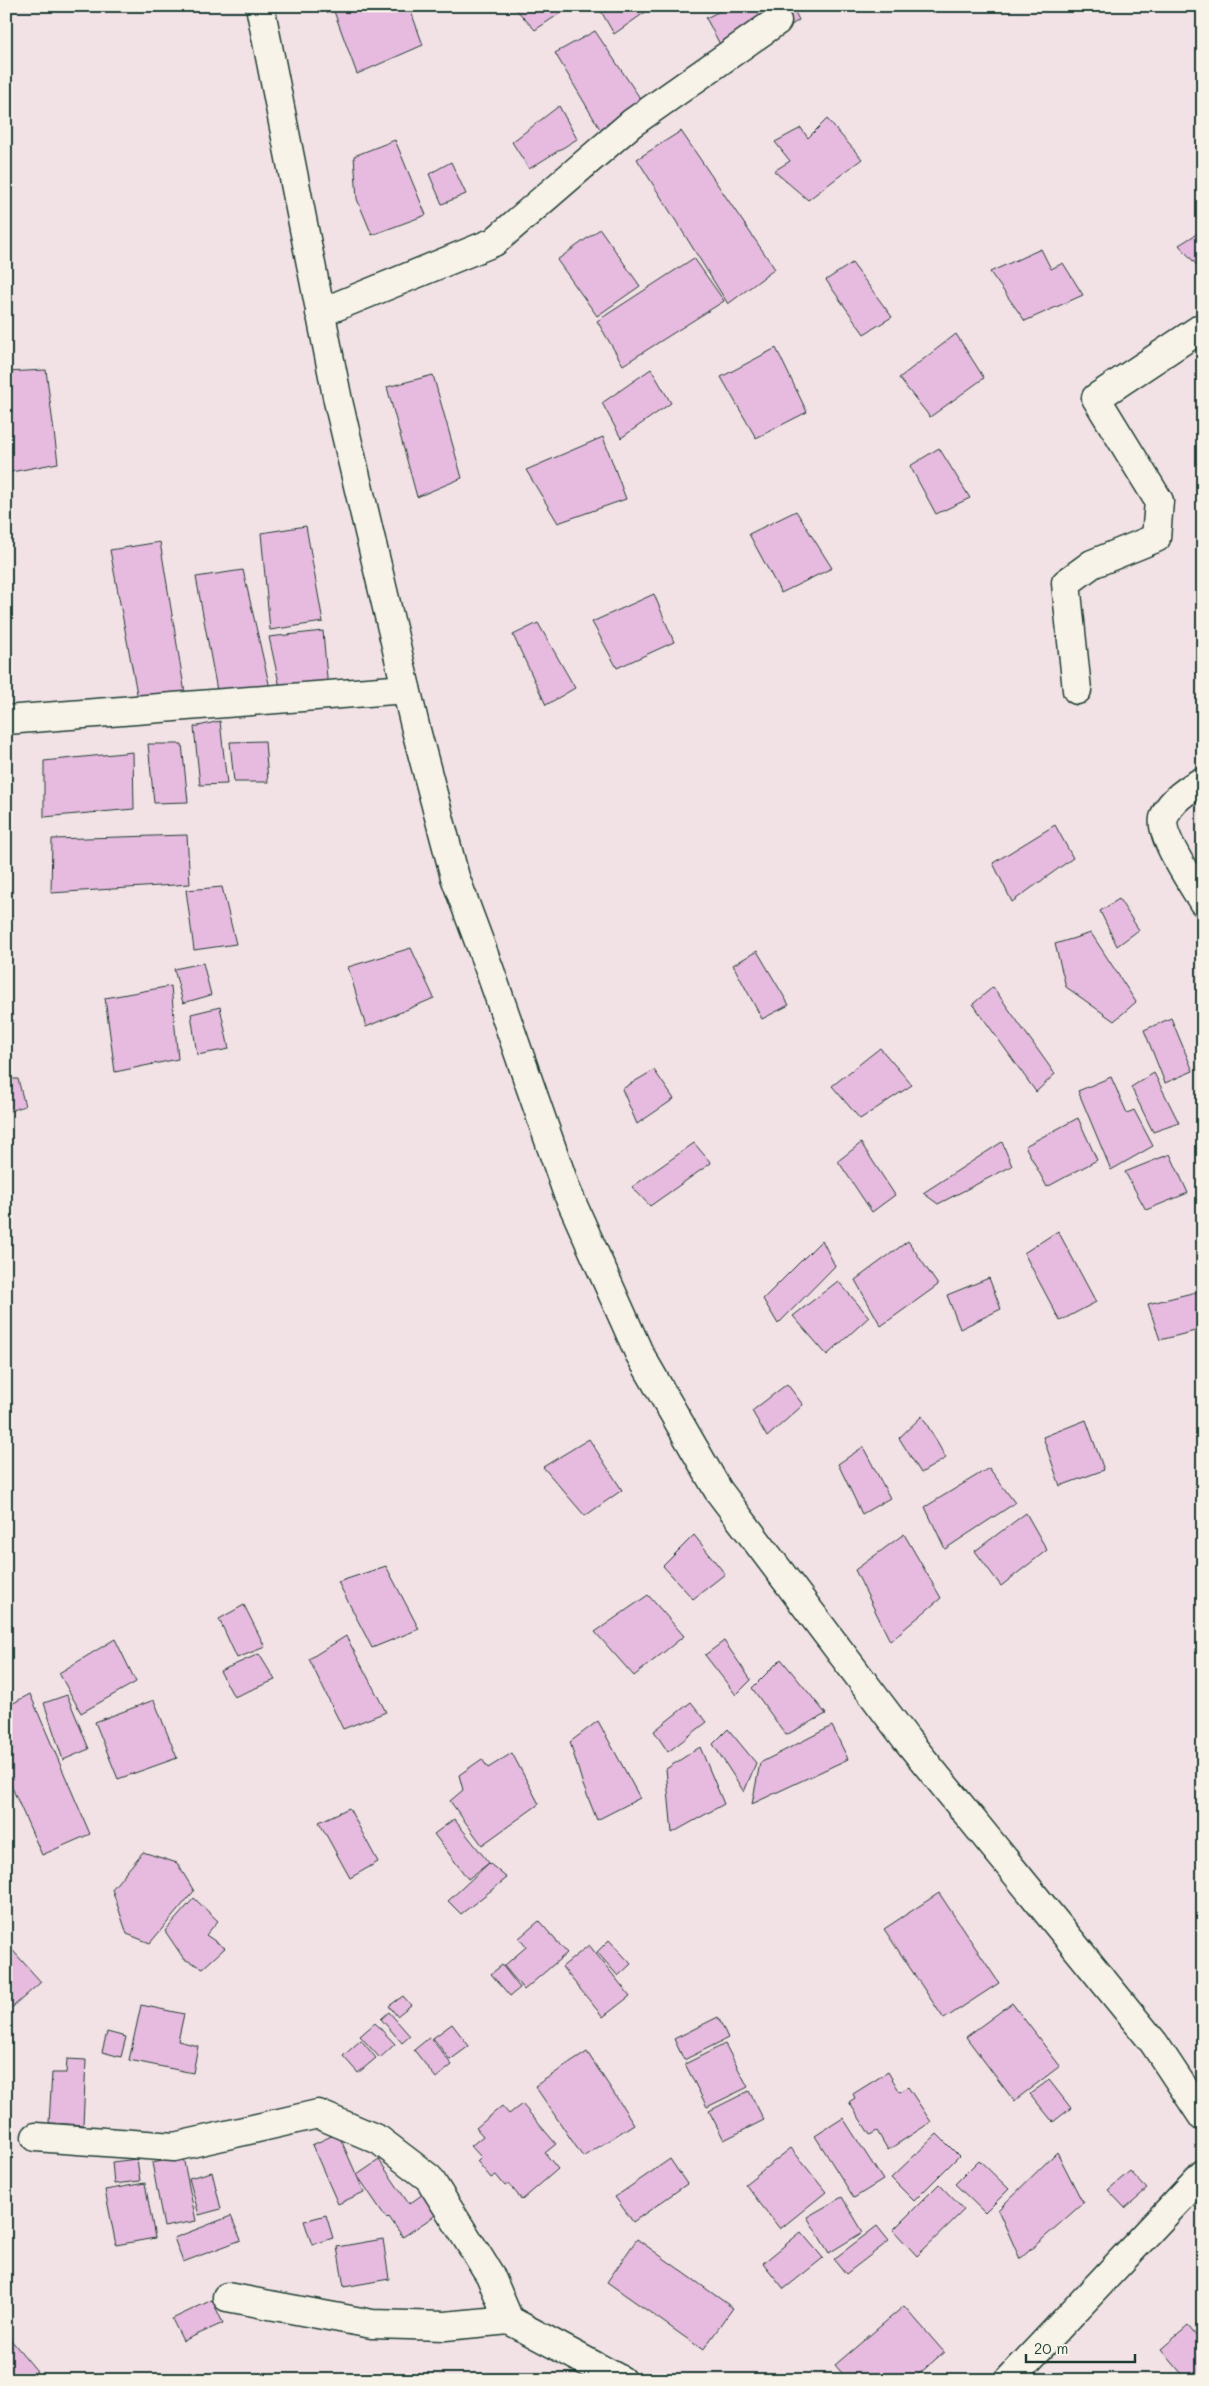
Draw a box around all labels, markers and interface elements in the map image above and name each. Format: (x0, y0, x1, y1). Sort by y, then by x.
scale bar (1026, 2331, 1135, 2363)
text: 20 m (1034, 2338, 1068, 2358)

